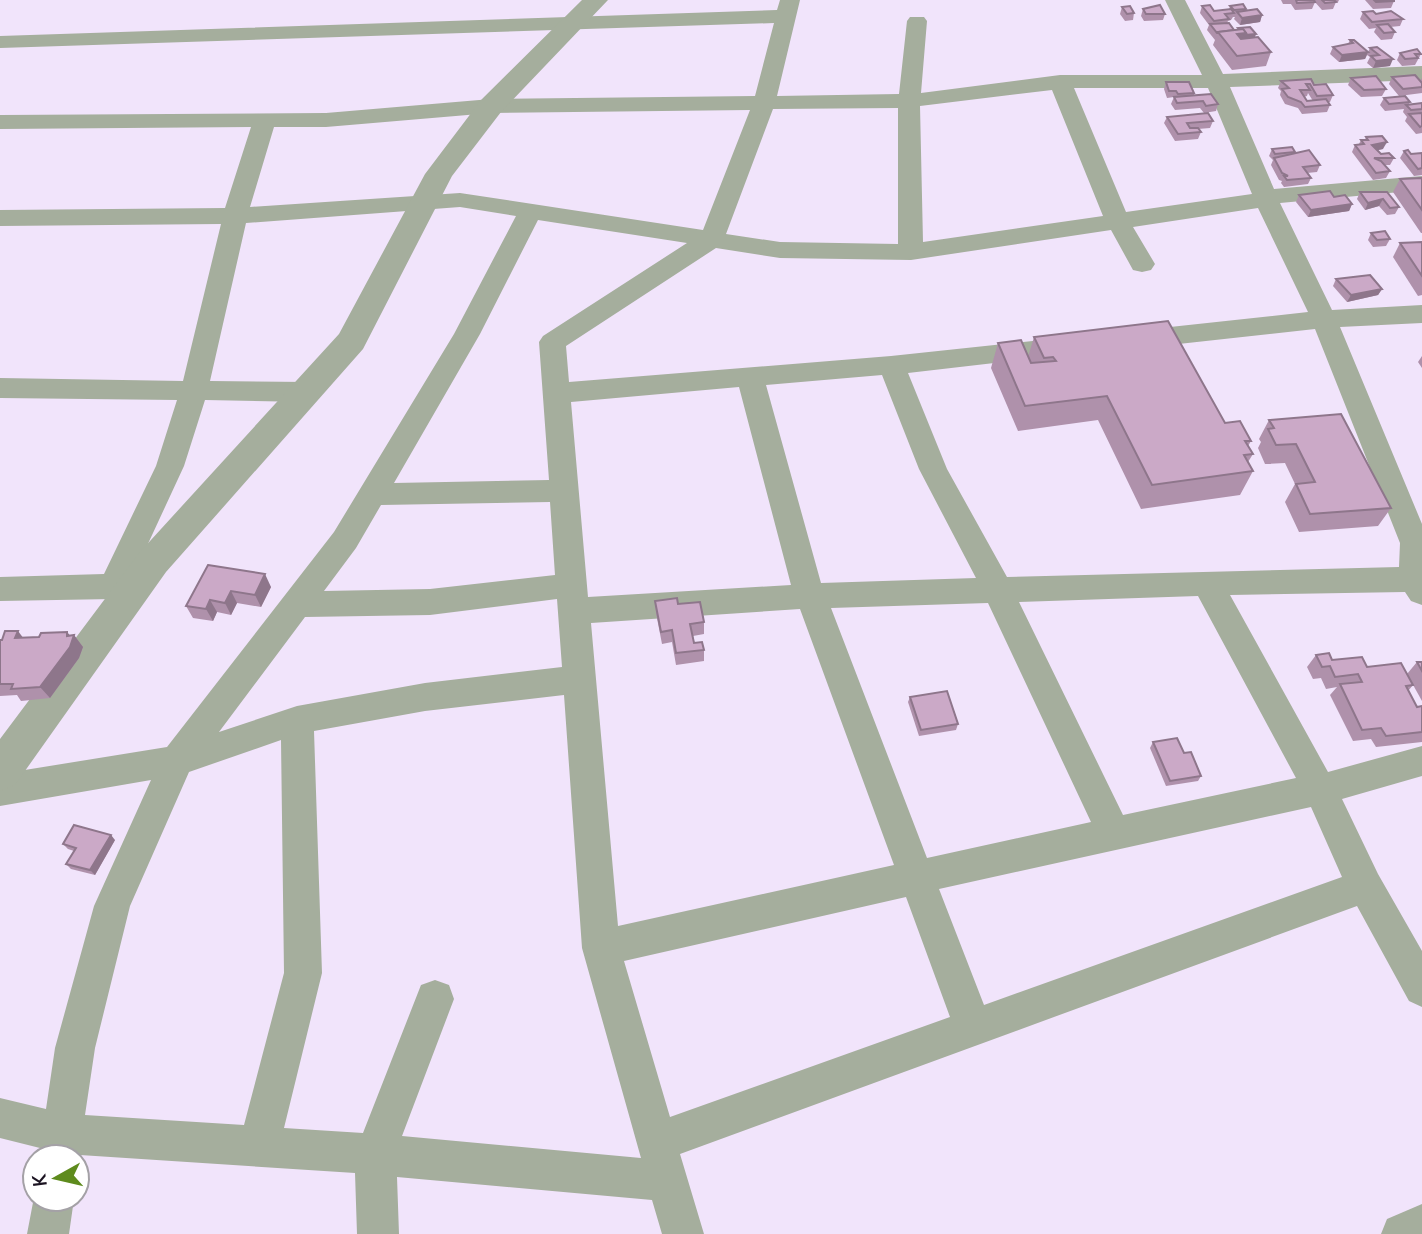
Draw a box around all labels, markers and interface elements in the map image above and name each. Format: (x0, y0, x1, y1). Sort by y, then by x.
north arrow (21, 1143, 91, 1213)
text: K (25, 1172, 53, 1188)

